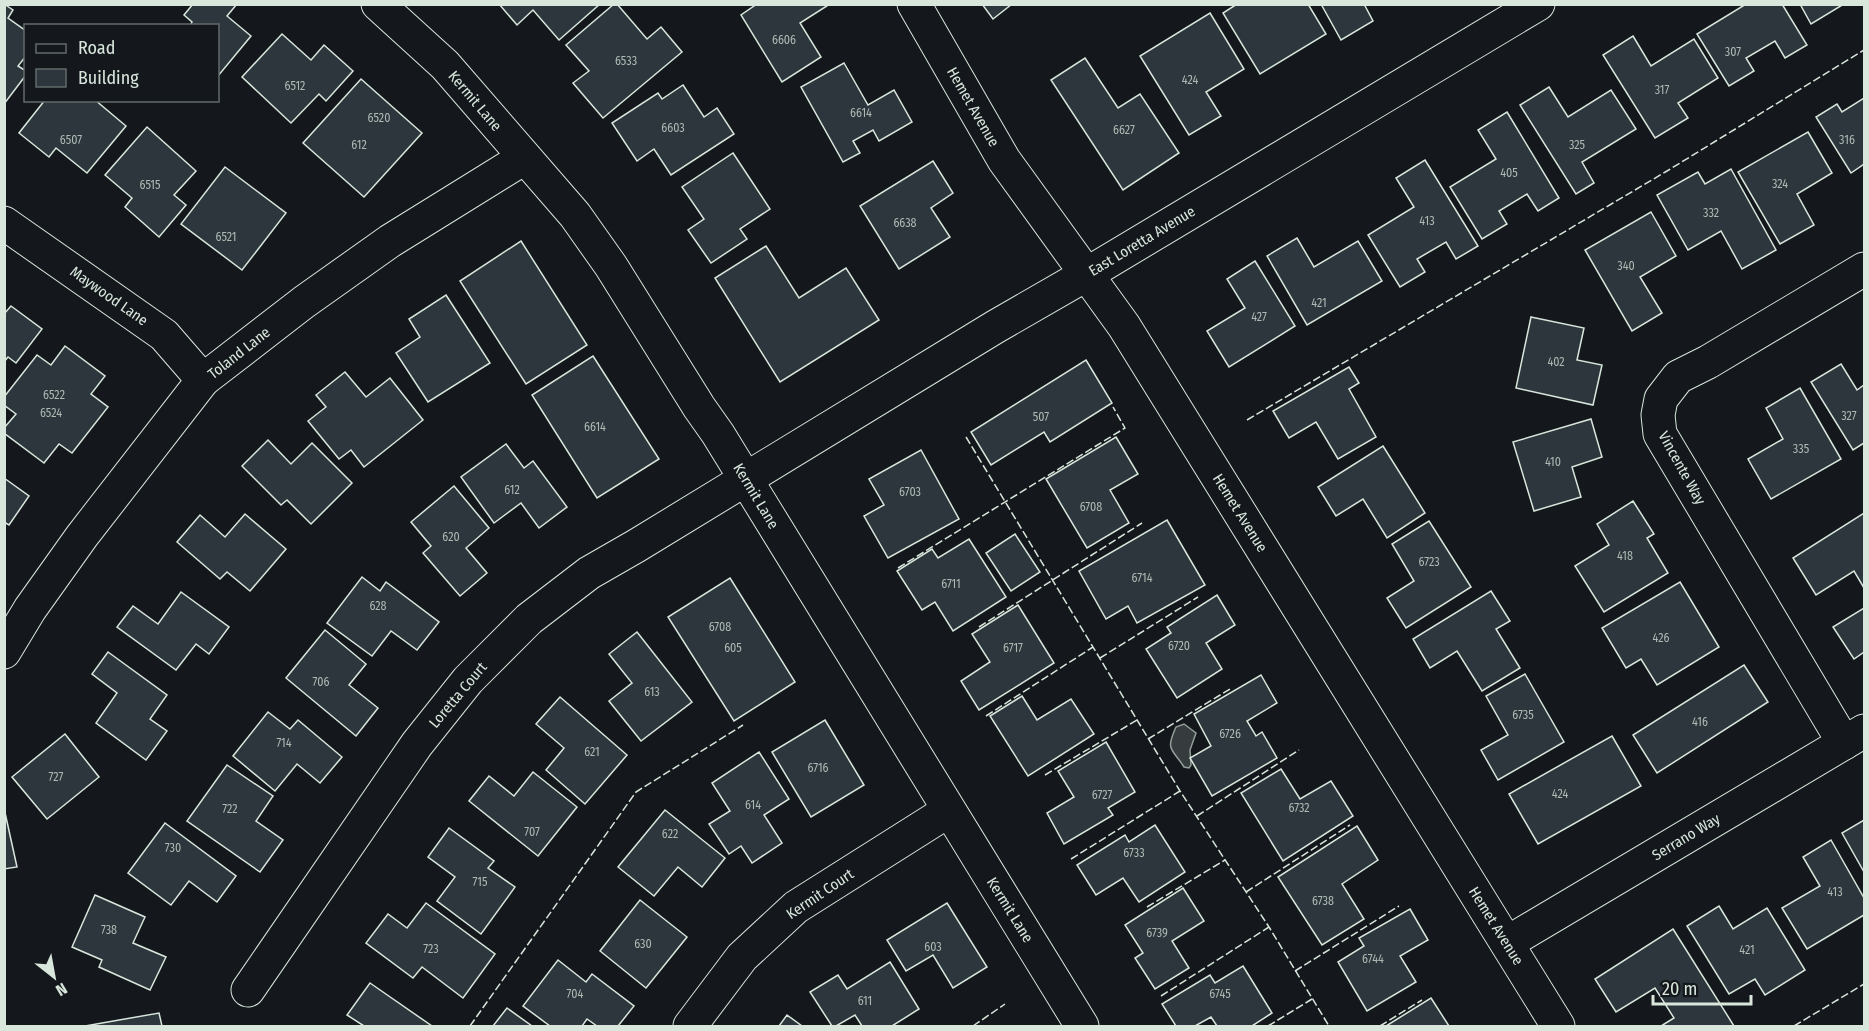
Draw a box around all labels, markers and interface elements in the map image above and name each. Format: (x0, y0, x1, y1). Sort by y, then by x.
legend (24, 24, 219, 102)
house number: 6606 (772, 33, 796, 47)
text: Road (78, 37, 115, 59)
house number: 307 (1725, 45, 1741, 59)
house number: 6533 (615, 54, 637, 68)
street label: Hemet Avenue (943, 64, 1003, 150)
text: Building (78, 67, 139, 89)
street label: Kermit Lane (445, 67, 505, 135)
house number: 424 (1182, 73, 1198, 87)
house number: 6512 (285, 79, 305, 93)
house number: 317 (1655, 83, 1669, 97)
house number: 6614 (850, 106, 872, 120)
house number: 6520 (368, 111, 390, 125)
house number: 6603 (661, 121, 685, 135)
house number: 6627 (1113, 123, 1135, 137)
house number: 6507 (60, 133, 82, 147)
house number: 316 (1839, 133, 1855, 147)
house number: 612 (351, 138, 367, 152)
house number: 325 (1569, 138, 1586, 152)
house number: 405 (1500, 166, 1518, 180)
house number: 324 (1772, 177, 1788, 191)
house number: 6515 (139, 178, 161, 192)
street label: East Loretta Avenue (1085, 202, 1199, 280)
house number: 332 (1703, 206, 1719, 220)
house number: 413 (1419, 214, 1435, 228)
house number: 6638 (893, 216, 917, 230)
house number: 6521 (216, 230, 237, 244)
house number: 340 (1617, 259, 1635, 273)
street label: Maywood Lane (67, 263, 151, 329)
house number: 421 (1311, 296, 1327, 310)
house number: 427 (1251, 310, 1267, 324)
street label: Toland Lane (204, 323, 274, 383)
house number: 402 (1547, 355, 1565, 369)
house number: 6522 (43, 388, 65, 402)
house number: 6524 (40, 406, 62, 420)
house number: 327 (1841, 409, 1857, 423)
house number: 507 (1033, 410, 1049, 424)
house number: 6614 (584, 420, 606, 434)
street label: Vincente Way (1654, 428, 1710, 508)
house number: 335 (1793, 442, 1810, 456)
house number: 410 (1545, 455, 1561, 469)
street label: Kermit Lane (729, 460, 783, 532)
street label: Hemet Avenue (1209, 471, 1271, 555)
house number: 612 (504, 483, 520, 497)
house number: 6703 (899, 485, 921, 499)
house number: 6708 (1080, 500, 1102, 514)
house number: 620 (442, 530, 460, 544)
house number: 418 (1617, 549, 1633, 563)
house number: 6723 (1418, 555, 1440, 569)
house number: 6714 (1132, 571, 1153, 585)
house number: 6711 (941, 577, 961, 591)
house number: 628 (369, 599, 387, 613)
house number: 6708 (709, 620, 731, 634)
house number: 426 (1653, 631, 1669, 645)
house number: 6720 (1168, 639, 1190, 653)
house number: 605 (724, 641, 742, 655)
house number: 6717 (1003, 641, 1023, 655)
street label: Loretta Court (425, 658, 491, 732)
house number: 706 (313, 675, 330, 689)
house number: 613 (644, 685, 660, 699)
house number: 6735 (1512, 708, 1534, 722)
house number: 416 (1692, 715, 1708, 729)
house number: 6726 (1219, 727, 1241, 741)
house number: 714 (276, 736, 292, 750)
house number: 621 (584, 745, 600, 759)
house number: 6716 (807, 761, 829, 775)
house number: 727 (49, 770, 64, 784)
house number: 424 (1552, 787, 1568, 801)
house number: 6727 (1092, 788, 1112, 802)
house number: 614 (745, 798, 761, 812)
house number: 6732 (1288, 801, 1310, 815)
house number: 722 (222, 802, 238, 816)
street label: Serrano Way (1649, 810, 1724, 864)
house number: 707 (524, 825, 540, 839)
house number: 622 (662, 827, 678, 841)
house number: 730 (165, 841, 181, 855)
house number: 6733 (1123, 846, 1145, 860)
street label: Kermit Court (783, 865, 857, 923)
street label: Kermit Lane (983, 874, 1037, 946)
house number: 715 (473, 875, 488, 889)
street label: Hemet Avenue (1465, 884, 1527, 968)
house number: 413 (1827, 885, 1843, 899)
house number: 6738 (1312, 894, 1334, 908)
house number: 738 (101, 923, 117, 937)
house number: 6739 (1146, 926, 1168, 940)
house number: 630 (634, 937, 652, 951)
house number: 603 (924, 940, 942, 954)
house number: 723 (423, 942, 439, 956)
house number: 421 (1739, 943, 1755, 957)
north arrow (24, 947, 84, 1007)
house number: 6744 (1362, 952, 1384, 966)
scale bar (1653, 968, 1750, 1006)
text: 20 m (1662, 978, 1697, 1000)
text: N (52, 979, 70, 1000)
house number: 704 (567, 987, 584, 1001)
house number: 6745 (1209, 987, 1231, 1001)
house number: 611 (858, 994, 872, 1008)

